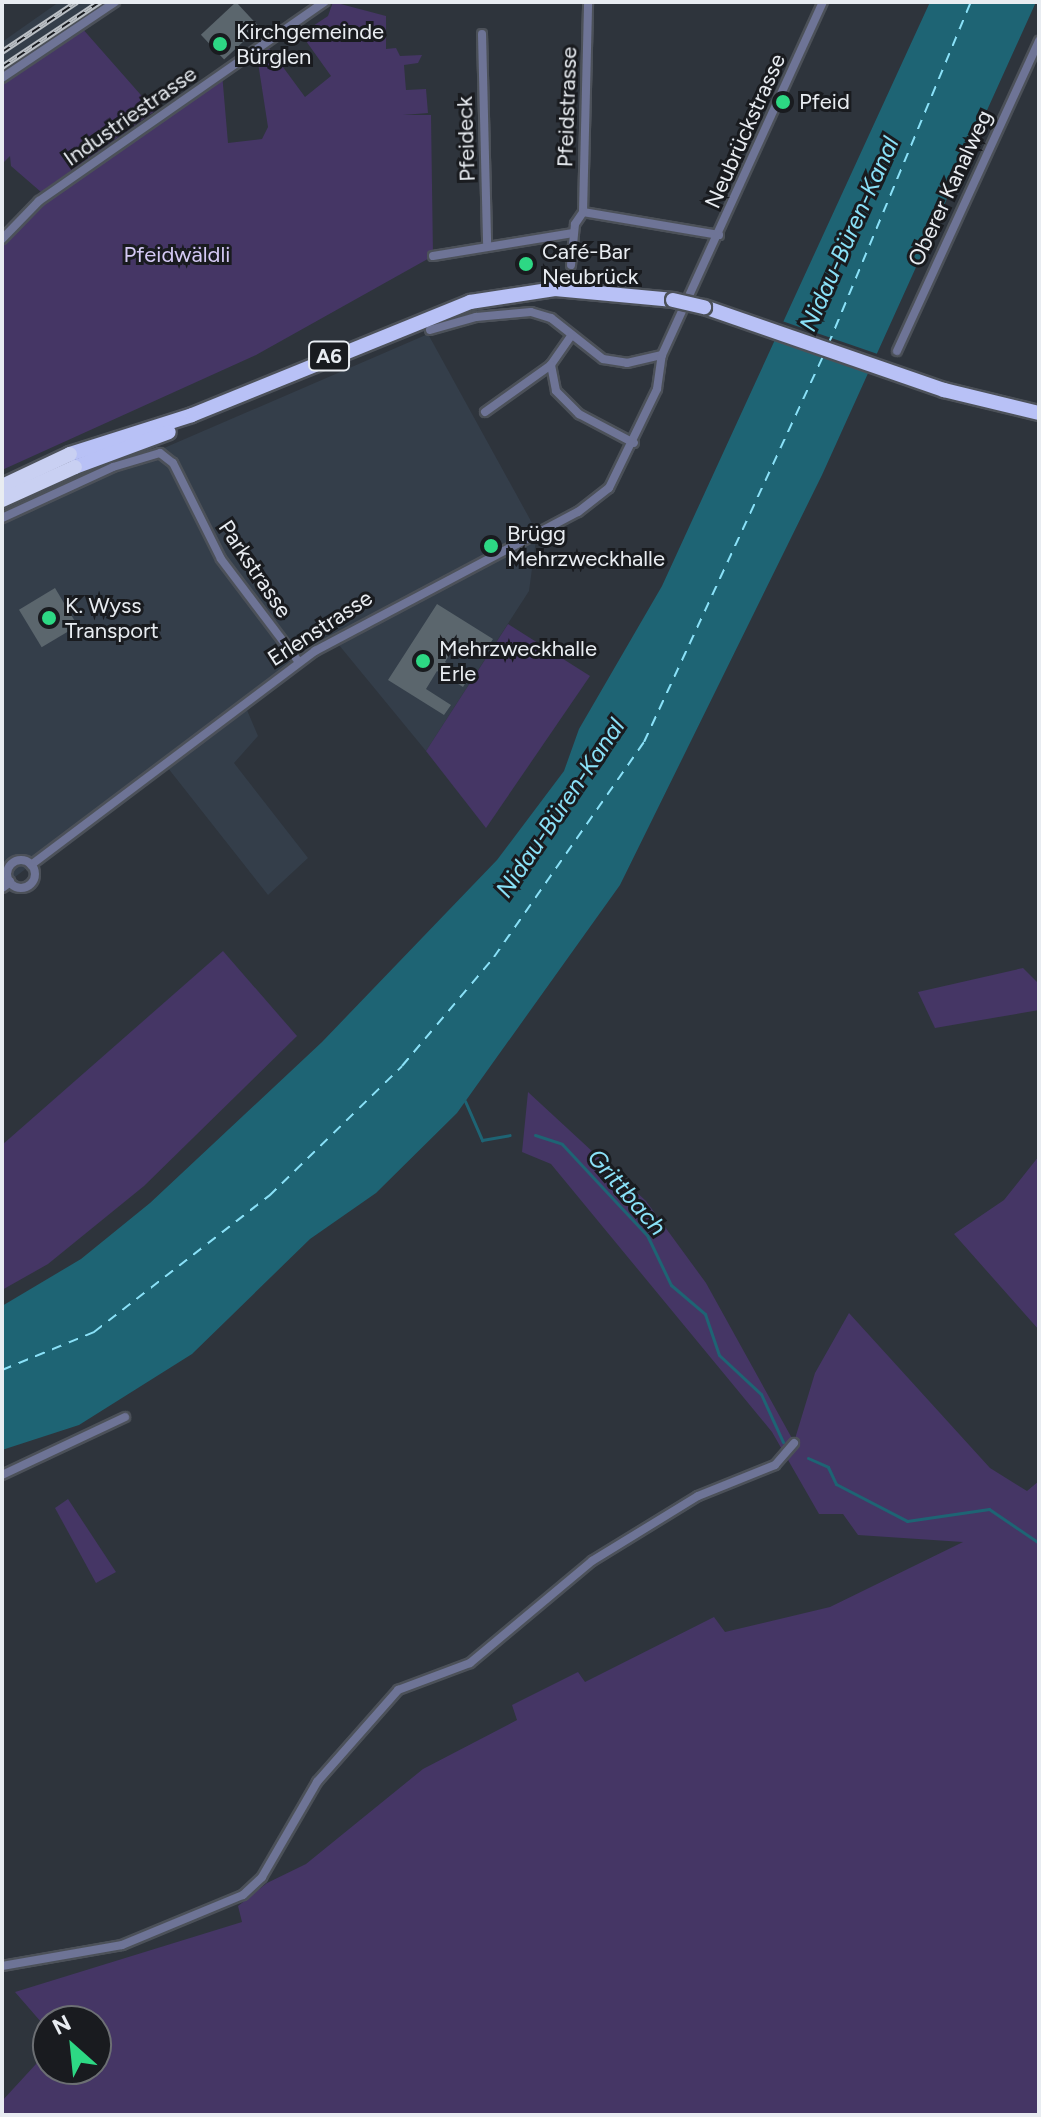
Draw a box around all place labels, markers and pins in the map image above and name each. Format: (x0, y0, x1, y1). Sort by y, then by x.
place label: Kirchgemeinde Bürglen (236, 18, 384, 70)
marker: Kirchgemeinde Bürglen (211, 35, 229, 53)
place label: Pfeid (799, 89, 850, 115)
marker: Pfeid (774, 93, 792, 111)
place label: Café-Bar Neubrück (542, 238, 638, 290)
marker: Café-Bar Neubrück (517, 255, 535, 273)
place label: Brügg Mehrzweckhalle (507, 520, 665, 572)
marker: Brügg Mehrzweckhalle (482, 537, 500, 555)
place label: K. Wyss Transport (65, 592, 159, 644)
marker: K. Wyss Transport (40, 609, 58, 627)
place label: Mehrzweckhalle Erle (439, 635, 597, 686)
marker: Mehrzweckhalle Erle (414, 652, 432, 670)

